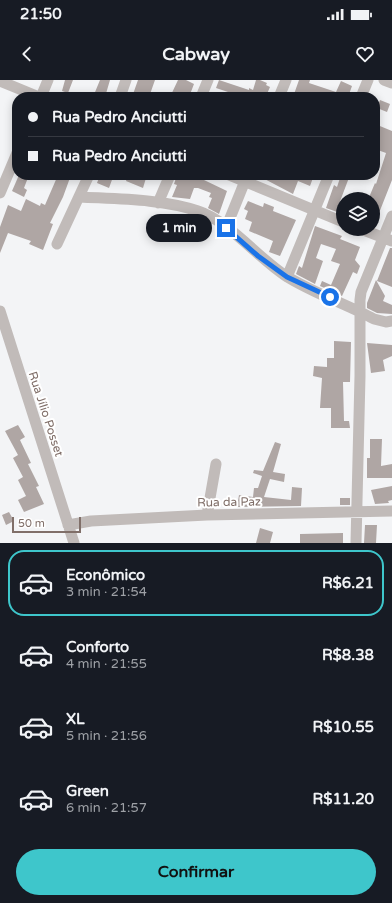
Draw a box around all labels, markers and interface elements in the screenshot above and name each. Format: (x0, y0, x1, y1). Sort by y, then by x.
text: 21:50 (20, 5, 62, 23)
icon: back (16, 43, 38, 65)
text: Cabway (162, 43, 230, 65)
icon: heart (354, 43, 376, 65)
text: Rua Pedro Anciutti (52, 108, 187, 126)
text: Rua Pedro Anciutti (52, 147, 187, 165)
map controls (336, 192, 380, 236)
button: layers (336, 192, 380, 236)
callout: 1 min (146, 214, 212, 242)
route end (217, 219, 235, 237)
text: 1 min (162, 220, 196, 236)
route start (321, 288, 339, 306)
street label: Rua Jílio Posset (26, 370, 67, 459)
street label: Rua da Paz (197, 494, 261, 510)
scale bar (12, 515, 81, 534)
text: 50 m (18, 517, 45, 530)
icon: car (18, 565, 54, 601)
text: Econômico (66, 566, 145, 584)
text: R$6.21 (322, 574, 374, 592)
text: 3 min · 21:54 (66, 584, 147, 600)
icon: car (18, 637, 54, 673)
text: Conforto (66, 638, 129, 656)
text: R$8.38 (322, 646, 374, 664)
text: 4 min · 21:55 (66, 656, 147, 672)
icon: car (18, 709, 54, 745)
text: XL (66, 710, 85, 728)
text: R$10.55 (312, 718, 374, 736)
text: 5 min · 21:56 (66, 728, 147, 744)
icon: car (18, 781, 54, 817)
text: Green (66, 782, 109, 800)
text: R$11.20 (312, 790, 374, 808)
text: 6 min · 21:57 (66, 800, 147, 816)
button: Confirmar (16, 849, 376, 895)

